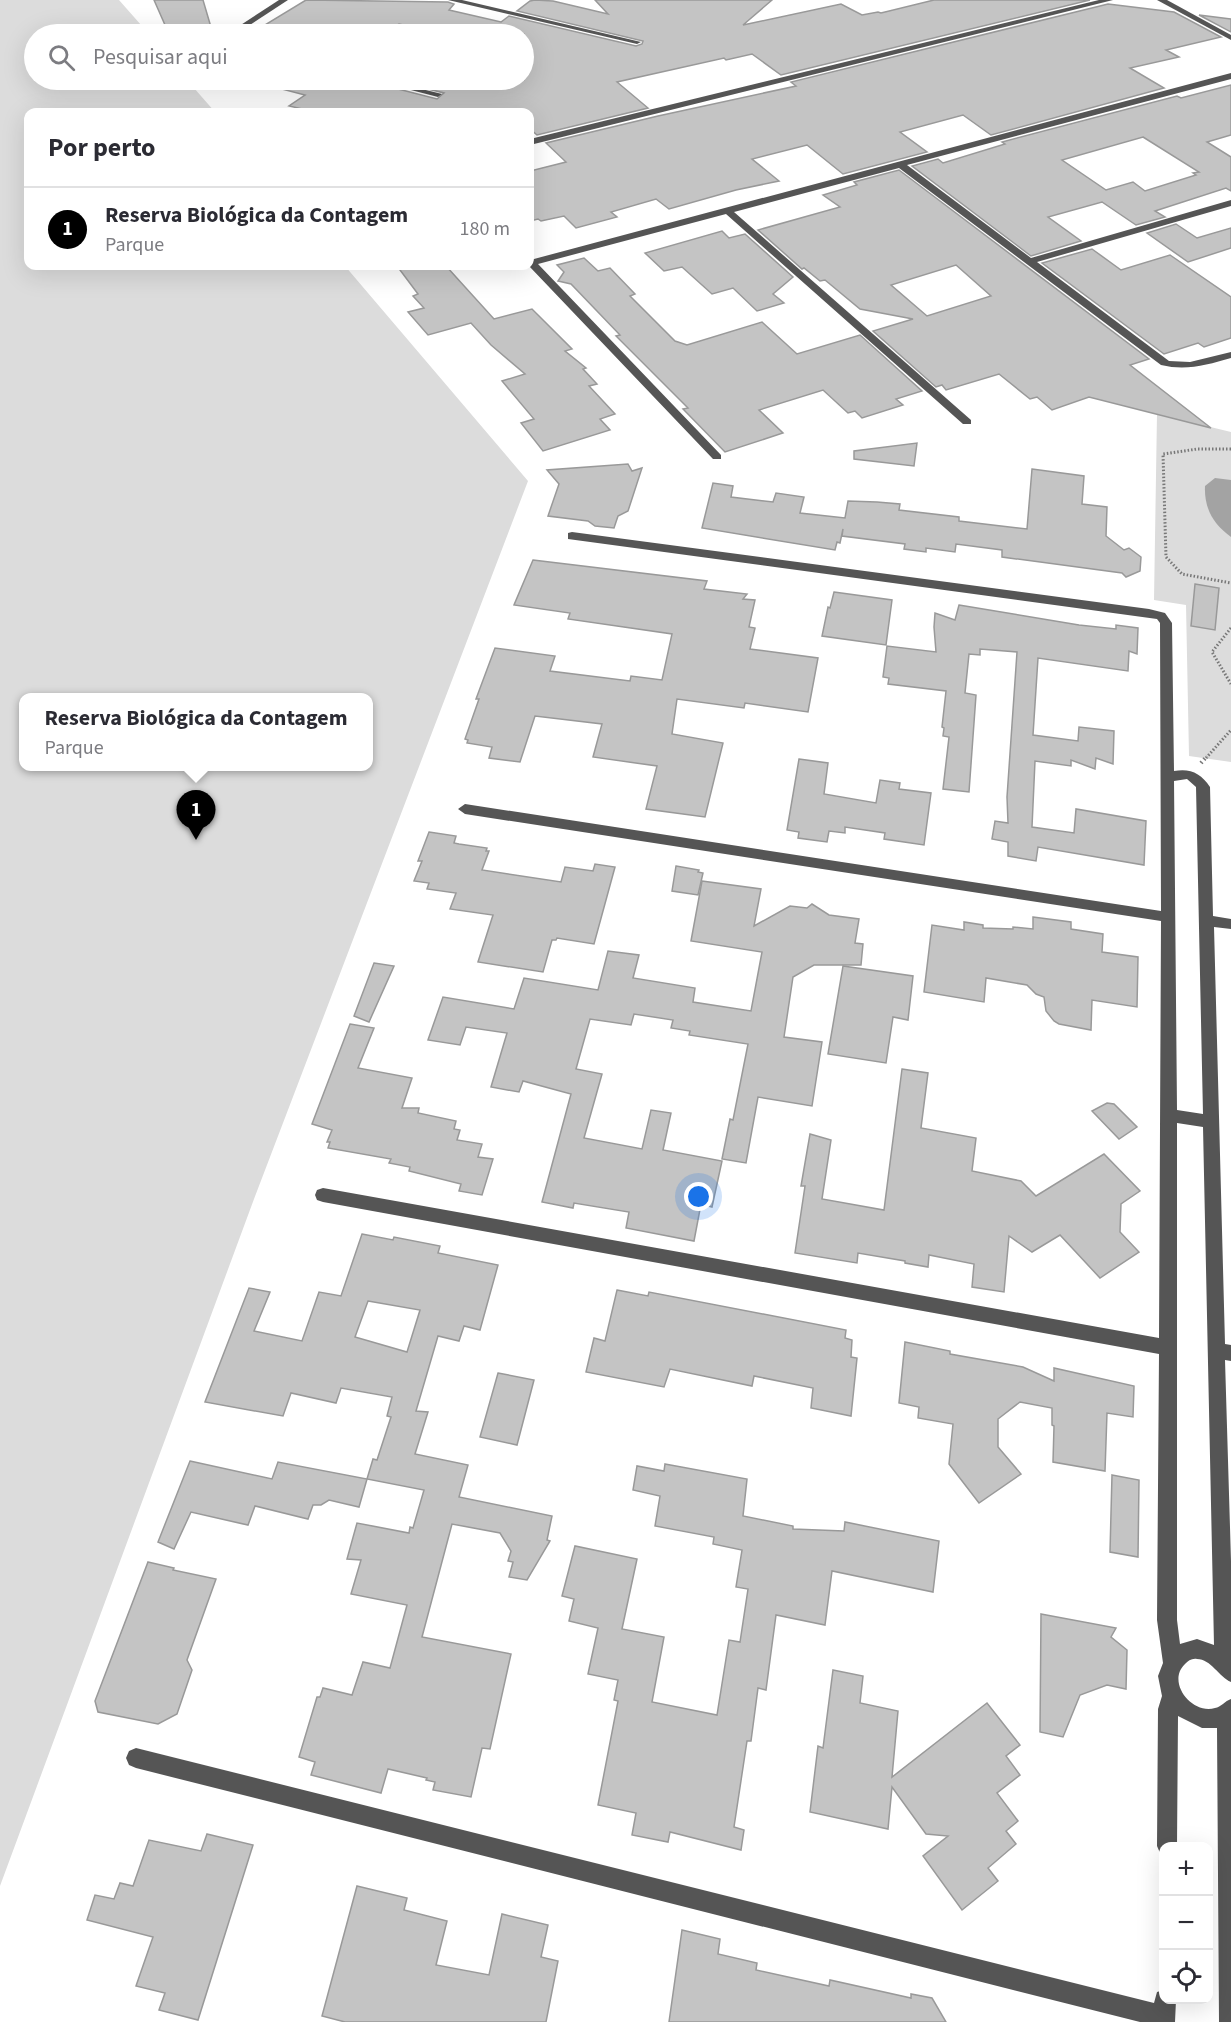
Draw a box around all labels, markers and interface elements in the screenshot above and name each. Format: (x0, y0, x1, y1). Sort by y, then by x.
search box (24, 24, 534, 90)
icon: search (45, 41, 78, 74)
text: Pesquisar aqui (93, 41, 228, 73)
text: Por perto (48, 129, 156, 166)
text: Reserva Biológica da Contagem (105, 199, 408, 231)
text: 1 (62, 215, 73, 243)
text: 180 m (460, 215, 510, 243)
text: Parque (105, 231, 164, 259)
popup (19, 693, 373, 771)
text: Reserva Biológica da Contagem (44, 702, 348, 734)
text: Parque (44, 734, 104, 762)
pin: 1 (176, 790, 216, 840)
your location (684, 1182, 713, 1211)
map controls (1159, 1842, 1213, 2004)
button: + (1159, 1842, 1213, 1896)
button: − (1159, 1896, 1213, 1950)
button: locate (1159, 1950, 1213, 2004)

